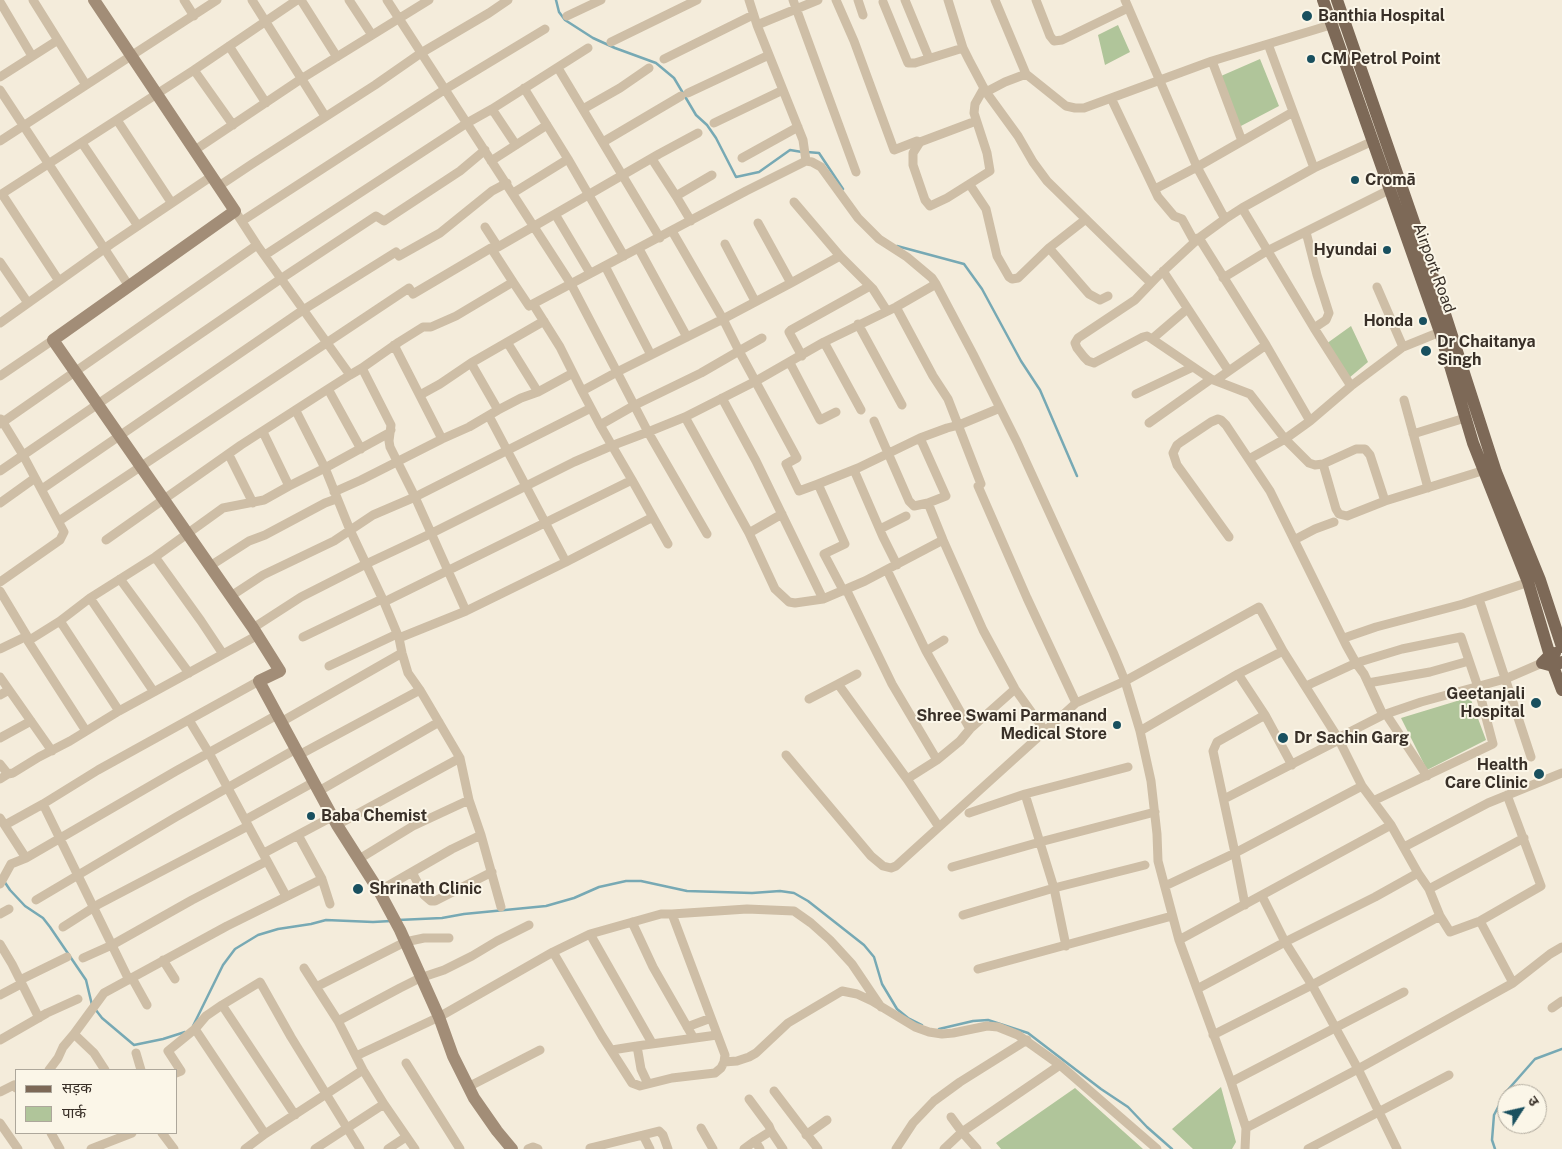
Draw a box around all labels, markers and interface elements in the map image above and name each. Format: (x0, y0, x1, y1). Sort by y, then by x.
place label: Banthia Hospital (1318, 6, 1445, 26)
marker: Banthia Hospital (1300, 9, 1314, 23)
place label: CM Petrol Point (1321, 49, 1441, 69)
marker: CM Petrol Point (1305, 53, 1317, 65)
place label: Cromā (1365, 170, 1416, 190)
marker: Cromā (1349, 174, 1361, 186)
street label: Airport Road (1409, 220, 1459, 316)
place label: Hyundai (1314, 240, 1377, 260)
marker: Hyundai (1381, 244, 1393, 256)
place label: Honda (1363, 311, 1413, 331)
marker: Honda (1417, 315, 1429, 327)
place label: Dr Chaitanya Singh (1437, 332, 1536, 370)
marker: Dr Chaitanya Singh (1419, 344, 1433, 358)
place label: Geetanjali Hospital (1446, 684, 1525, 722)
marker: Geetanjali Hospital (1529, 696, 1543, 710)
place label: Shree Swami Parmanand Medical Store (916, 706, 1107, 744)
marker: Shree Swami Parmanand Medical Store (1111, 719, 1123, 731)
place label: Dr Sachin Garg (1294, 728, 1409, 748)
marker: Dr Sachin Garg (1276, 731, 1290, 745)
place label: Health Care Clinic (1445, 755, 1528, 793)
marker: Health Care Clinic (1532, 767, 1546, 781)
place label: Baba Chemist (321, 806, 427, 826)
marker: Baba Chemist (305, 810, 317, 822)
place label: Shrinath Clinic (369, 879, 482, 899)
marker: Shrinath Clinic (351, 882, 365, 896)
legend (15, 1069, 178, 1134)
text: सड़क (62, 1079, 92, 1096)
north arrow (1497, 1084, 1547, 1134)
text: उ (1525, 1093, 1542, 1109)
text: पार्क (62, 1104, 86, 1121)

